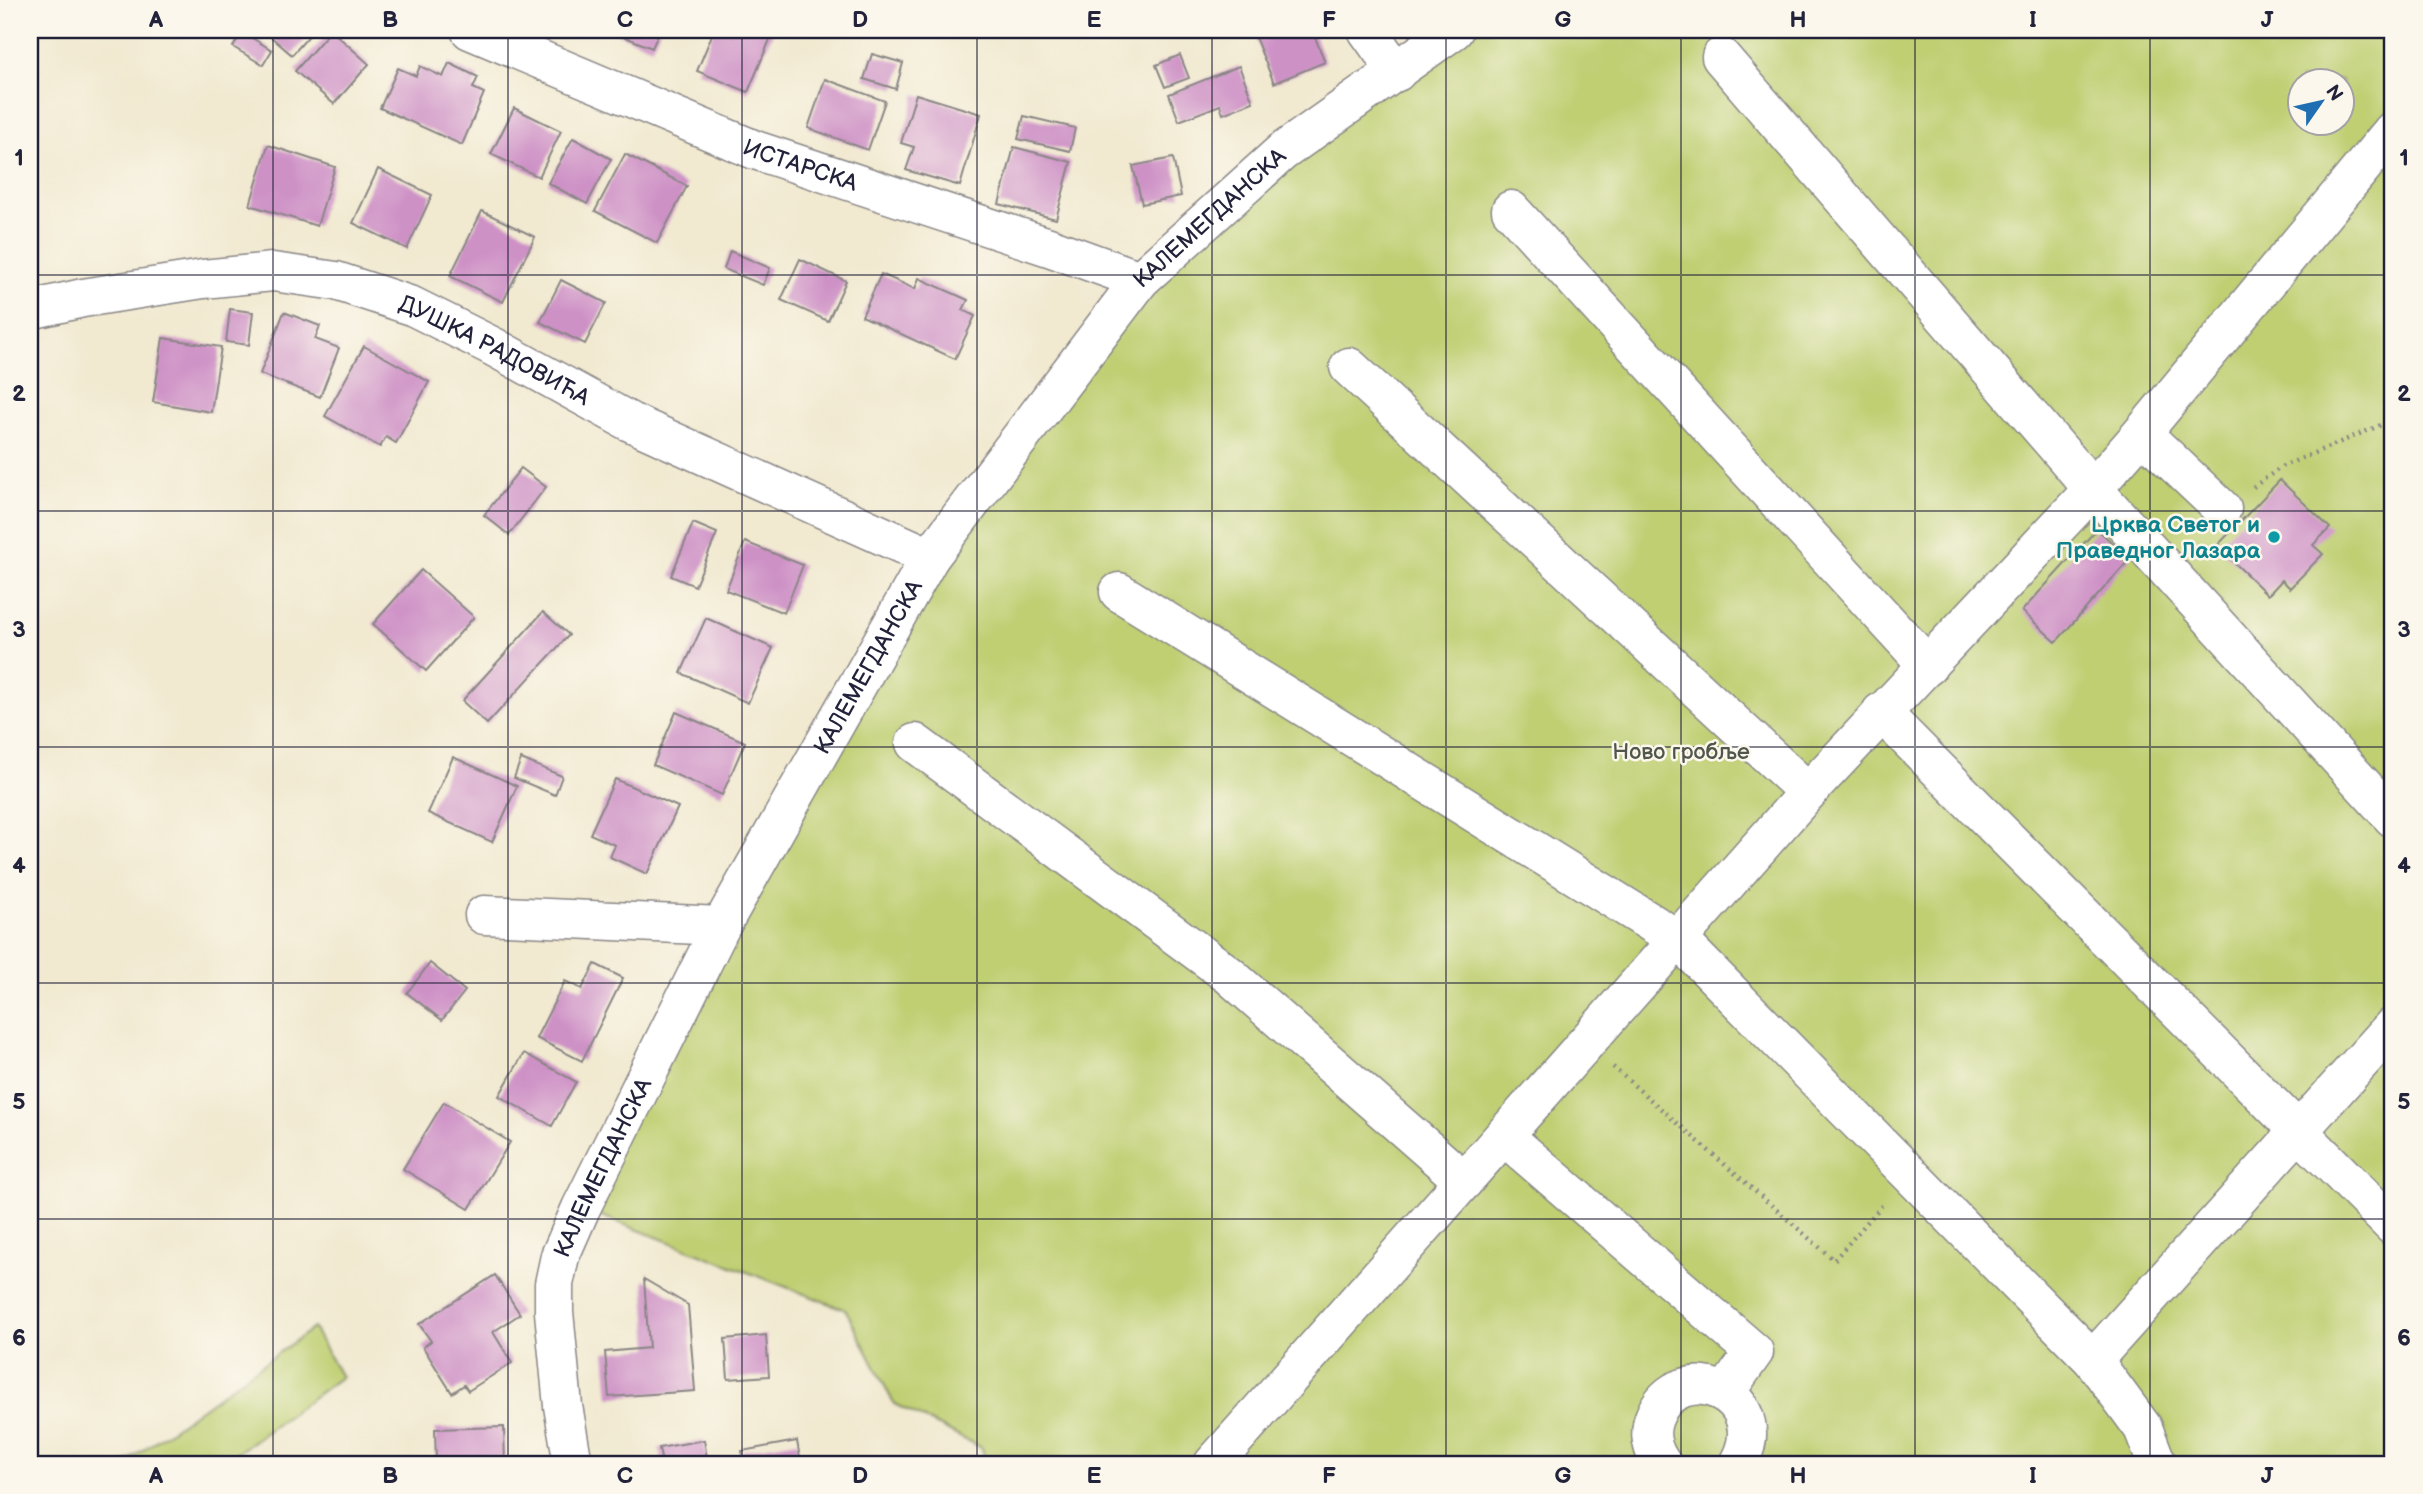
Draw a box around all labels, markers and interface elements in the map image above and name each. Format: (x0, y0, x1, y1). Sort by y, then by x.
text: A (148, 6, 164, 34)
text: B (382, 6, 398, 34)
text: C (617, 6, 633, 34)
text: D (852, 6, 868, 34)
text: E (1087, 6, 1102, 34)
text: F (1322, 6, 1336, 34)
text: G (1555, 6, 1572, 34)
text: H (1789, 6, 1807, 34)
text: I (2029, 6, 2037, 34)
text: J (2261, 6, 2274, 34)
north arrow (2286, 66, 2356, 136)
text: N (2320, 81, 2347, 106)
street label: ИСТАРСКА (738, 134, 861, 198)
street label: КАЛЕМЕГДАНСКА (1128, 142, 1292, 294)
text: 1 (14, 144, 24, 172)
text: 1 (2399, 144, 2409, 172)
street label: ДУШКА РАДОВИЋА (395, 290, 594, 412)
text: 2 (12, 380, 26, 408)
text: 2 (2397, 380, 2411, 408)
place label: Црква Светог и Праведног Лазара (2056, 511, 2261, 565)
marker: Црква Светог и Праведног Лазара (2266, 529, 2282, 545)
street label: КАЛЕМЕГДАНСКА (808, 575, 929, 759)
text: 3 (12, 616, 26, 644)
text: 3 (2397, 616, 2411, 644)
park label: Ново гробље (1612, 738, 1750, 766)
text: 4 (12, 852, 26, 880)
text: 4 (2397, 852, 2411, 880)
street label: КАЛЕМЕГДАНСКА (548, 1074, 658, 1262)
text: 5 (12, 1088, 26, 1116)
text: 5 (2397, 1088, 2411, 1116)
text: 6 (12, 1324, 26, 1352)
text: 6 (2397, 1324, 2411, 1352)
text: A (148, 1462, 164, 1490)
text: B (382, 1462, 398, 1490)
text: C (617, 1462, 633, 1490)
text: D (852, 1462, 868, 1490)
text: E (1087, 1462, 1102, 1490)
text: F (1322, 1462, 1336, 1490)
text: G (1555, 1462, 1572, 1490)
text: H (1789, 1462, 1807, 1490)
text: I (2029, 1462, 2037, 1490)
text: J (2261, 1462, 2274, 1490)

